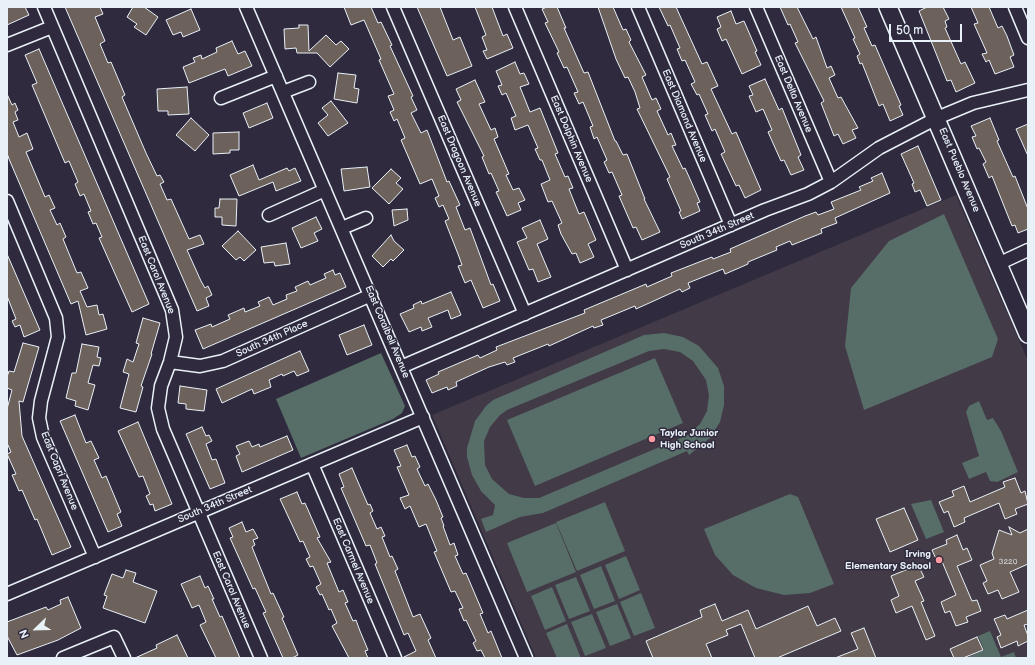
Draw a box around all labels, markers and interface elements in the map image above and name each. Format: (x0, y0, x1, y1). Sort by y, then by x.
scale bar (891, 16, 964, 42)
text: 50 m (896, 23, 923, 38)
street label: East Delta Avenue (771, 53, 815, 135)
street label: East Diamond Avenue (659, 68, 709, 164)
street label: East Dolphin Avenue (547, 94, 595, 184)
street label: East Dragoon Avenue (434, 113, 484, 209)
street label: East Pueblo Avenue (936, 126, 982, 214)
street label: South 34th Street (678, 210, 756, 252)
street label: East Carol Avenue (135, 234, 177, 316)
street label: East Coralbell Avenue (362, 284, 412, 380)
street label: South 34th Place (234, 318, 310, 360)
place label: Taylor Junior High School (660, 427, 718, 450)
street label: East Capri Avenue (38, 430, 80, 512)
marker: Taylor Junior High School (647, 434, 657, 444)
street label: South 34th Street (176, 484, 254, 526)
street label: East Carmel Avenue (329, 516, 377, 606)
place label: Irving Elementary School (845, 548, 931, 572)
street label: East Carol Avenue (209, 549, 253, 631)
marker: Irving Elementary School (934, 555, 944, 565)
house number: 3220 (998, 557, 1018, 567)
north arrow (16, 609, 56, 649)
text: N (17, 628, 32, 640)

